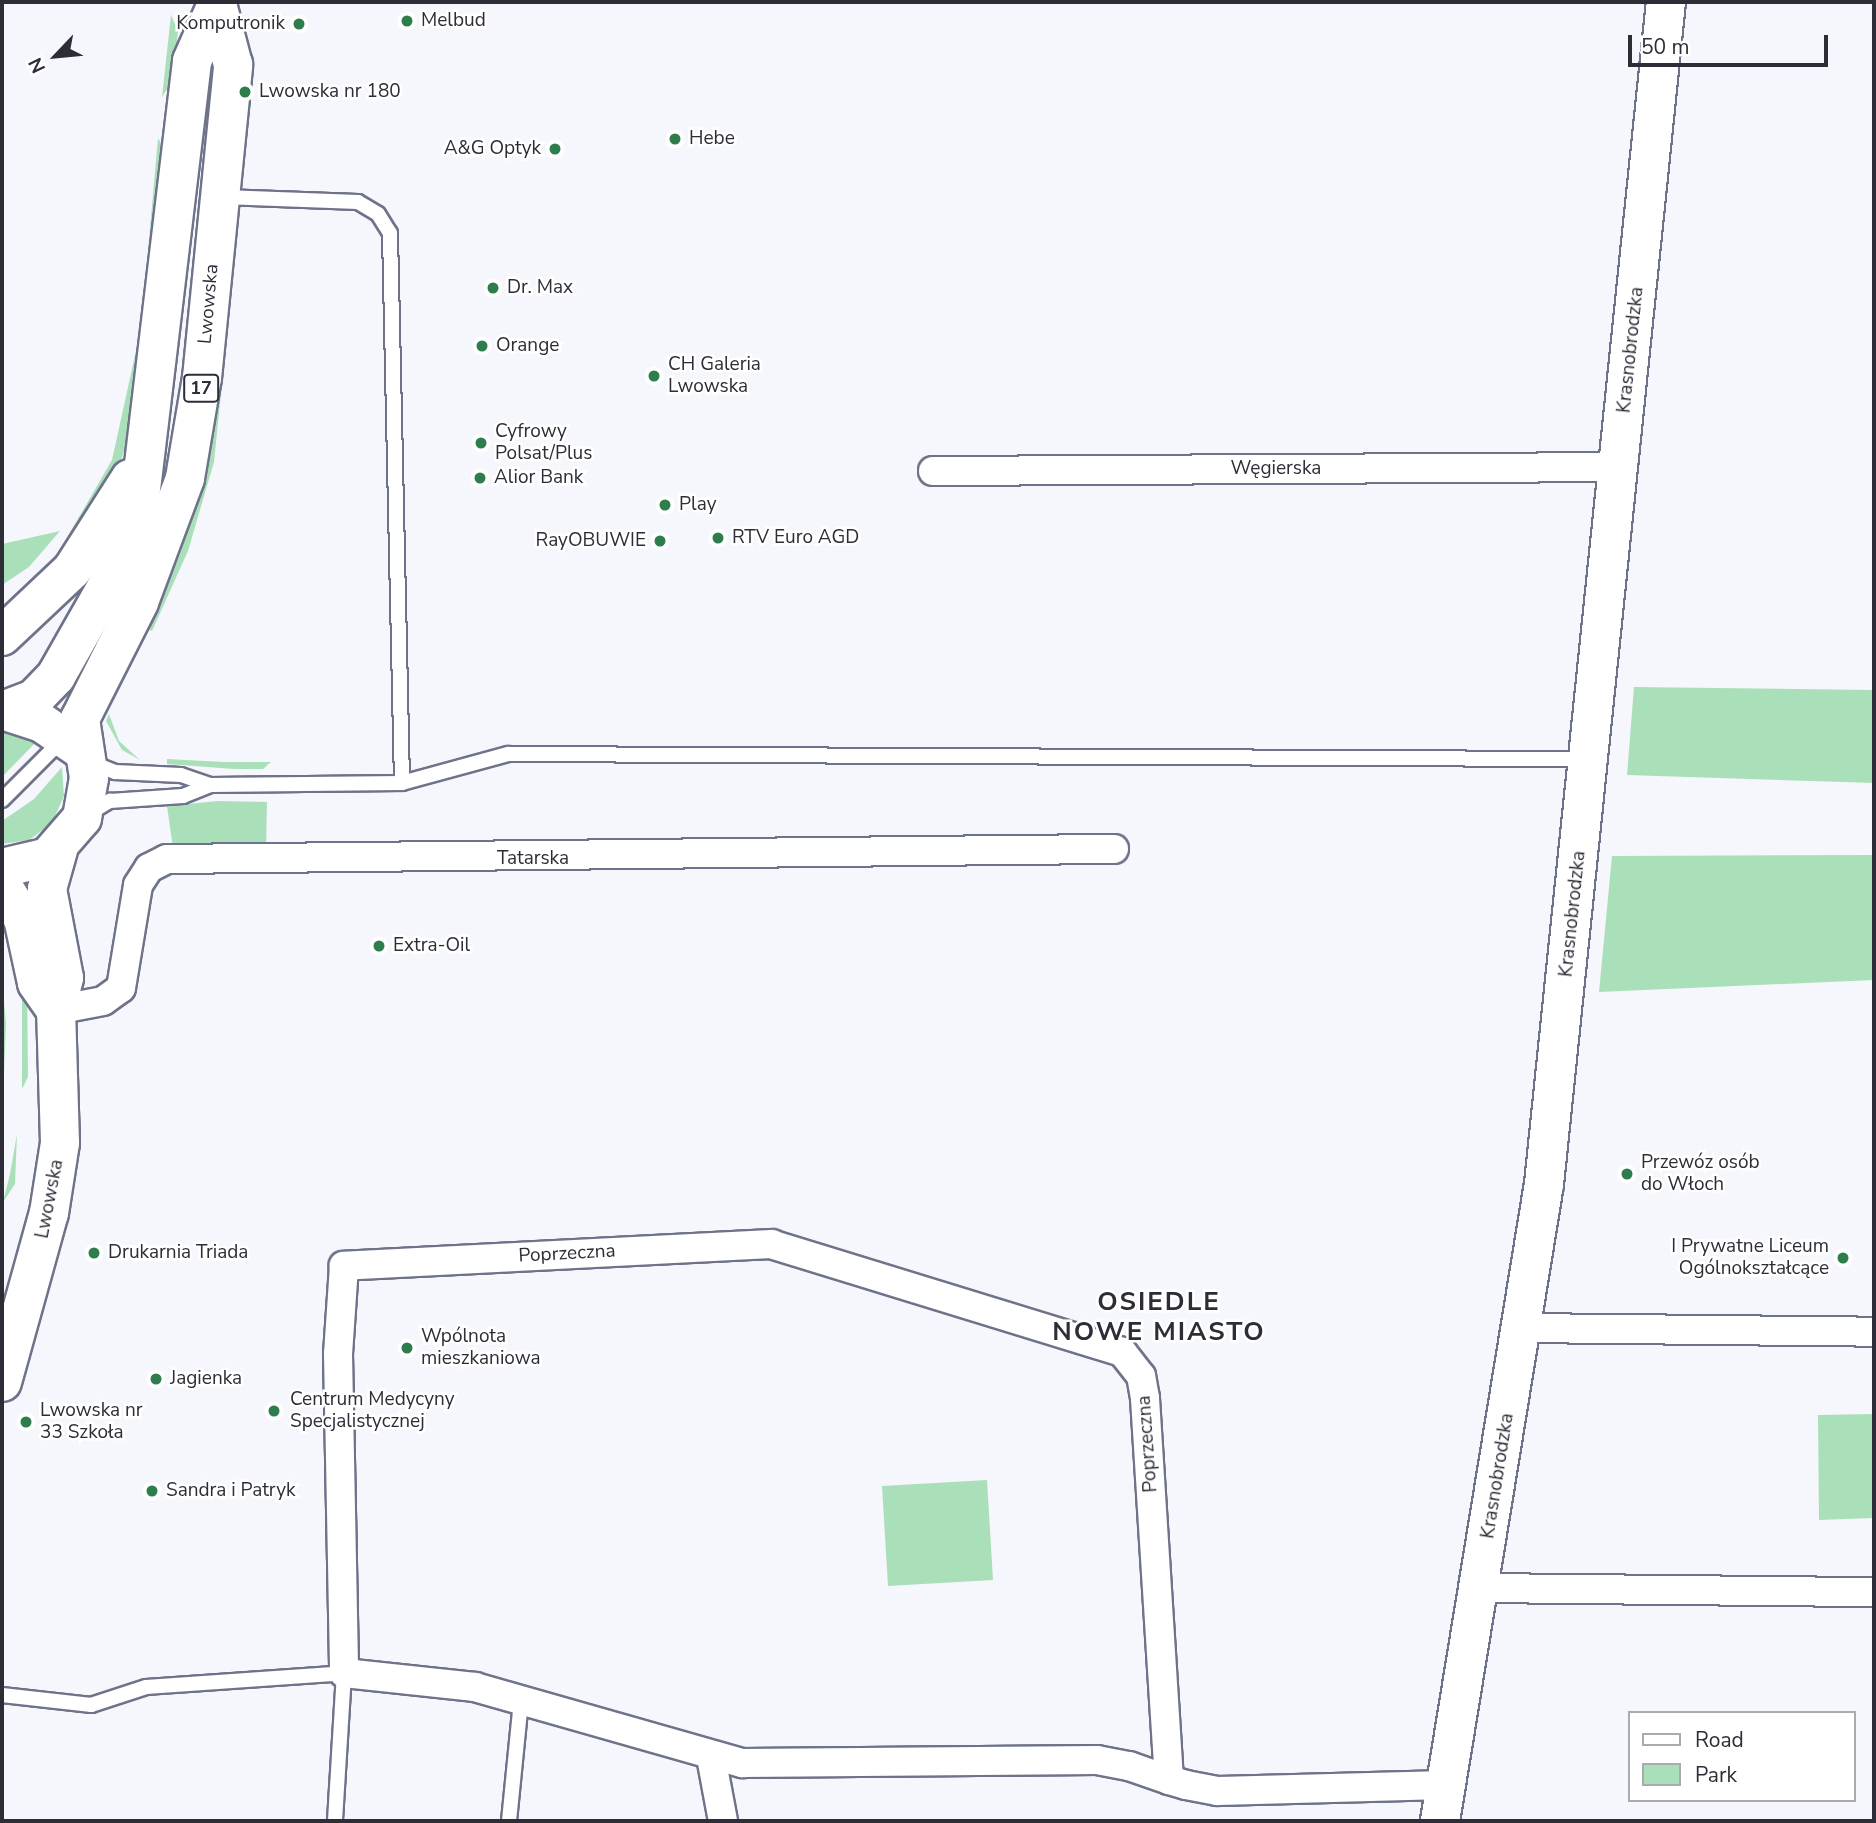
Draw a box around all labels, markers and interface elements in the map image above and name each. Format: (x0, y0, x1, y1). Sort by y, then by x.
place label: Melbud (421, 10, 486, 32)
place label: Komputronik (176, 13, 285, 35)
marker: Melbud (399, 13, 415, 29)
marker: Komputronik (291, 16, 307, 32)
north arrow (21, 21, 91, 91)
scale bar (1631, 21, 1830, 65)
text: 50 m (1641, 33, 1690, 61)
text: N (22, 53, 52, 77)
place label: Lwowska nr 180 (259, 81, 401, 103)
marker: Lwowska nr 180 (237, 84, 253, 100)
place label: Hebe (689, 128, 735, 150)
marker: Hebe (667, 131, 683, 147)
place label: A&G Optyk (444, 138, 541, 160)
marker: A&G Optyk (547, 141, 563, 157)
street label: Lwowska (194, 263, 224, 345)
place label: Dr. Max (507, 277, 573, 299)
marker: Dr. Max (485, 280, 501, 296)
street label: Krasnobrodzka (1613, 286, 1649, 414)
place label: Orange (496, 335, 559, 357)
marker: Orange (474, 338, 490, 354)
place label: CH Galeria Lwowska (668, 354, 761, 398)
marker: CH Galeria Lwowska (646, 368, 662, 384)
road number: 17 (182, 374, 220, 402)
place label: Cyfrowy Polsat/Plus (495, 421, 592, 465)
marker: Cyfrowy Polsat/Plus (473, 435, 489, 451)
street label: Węgierska (1231, 458, 1321, 480)
place label: Alior Bank (494, 467, 583, 489)
marker: Alior Bank (472, 470, 488, 486)
place label: Play (679, 494, 716, 516)
marker: Play (657, 497, 673, 513)
place label: RTV Euro AGD (732, 527, 859, 549)
place label: RayOBUWIE (535, 530, 646, 552)
marker: RTV Euro AGD (710, 530, 726, 546)
marker: RayOBUWIE (652, 533, 668, 549)
street label: Tatarska (497, 848, 569, 870)
street label: Krasnobrodzka (1555, 850, 1591, 978)
place label: Extra-Oil (393, 935, 470, 957)
marker: Extra-Oil (371, 938, 387, 954)
place label: Przewóz osób do Włoch (1641, 1152, 1760, 1196)
street label: Lwowska (31, 1157, 69, 1241)
marker: Przewóz osób do Włoch (1619, 1166, 1635, 1182)
place label: I Prywatne Liceum Ogólnokształcące (1671, 1236, 1829, 1280)
street label: Poprzeczna (518, 1240, 616, 1268)
place label: Drukarnia Triada (108, 1242, 248, 1264)
marker: Drukarnia Triada (86, 1245, 102, 1261)
marker: I Prywatne Liceum Ogólnokształcące (1835, 1250, 1851, 1266)
district label: OSIEDLE NOWE MIASTO (1054, 1286, 1264, 1348)
place label: Wpólnota mieszkaniowa (421, 1326, 541, 1370)
marker: Wpólnota mieszkaniowa (399, 1340, 415, 1356)
place label: Jagienka (170, 1368, 242, 1390)
marker: Jagienka (148, 1371, 164, 1387)
place label: Centrum Medycyny Specjalistycznej (290, 1389, 454, 1433)
street label: Poprzeczna (1133, 1395, 1163, 1493)
place label: Lwowska nr 33 Szkoła (40, 1400, 143, 1444)
marker: Centrum Medycyny Specjalistycznej (264, 1401, 284, 1421)
street label: Krasnobrodzka (1477, 1412, 1519, 1540)
marker: Lwowska nr 33 Szkoła (18, 1414, 34, 1430)
place label: Sandra i Patryk (166, 1480, 296, 1502)
marker: Sandra i Patryk (144, 1483, 160, 1499)
legend (1628, 1711, 1855, 1802)
text: Road (1695, 1726, 1744, 1754)
text: Park (1695, 1761, 1737, 1789)

